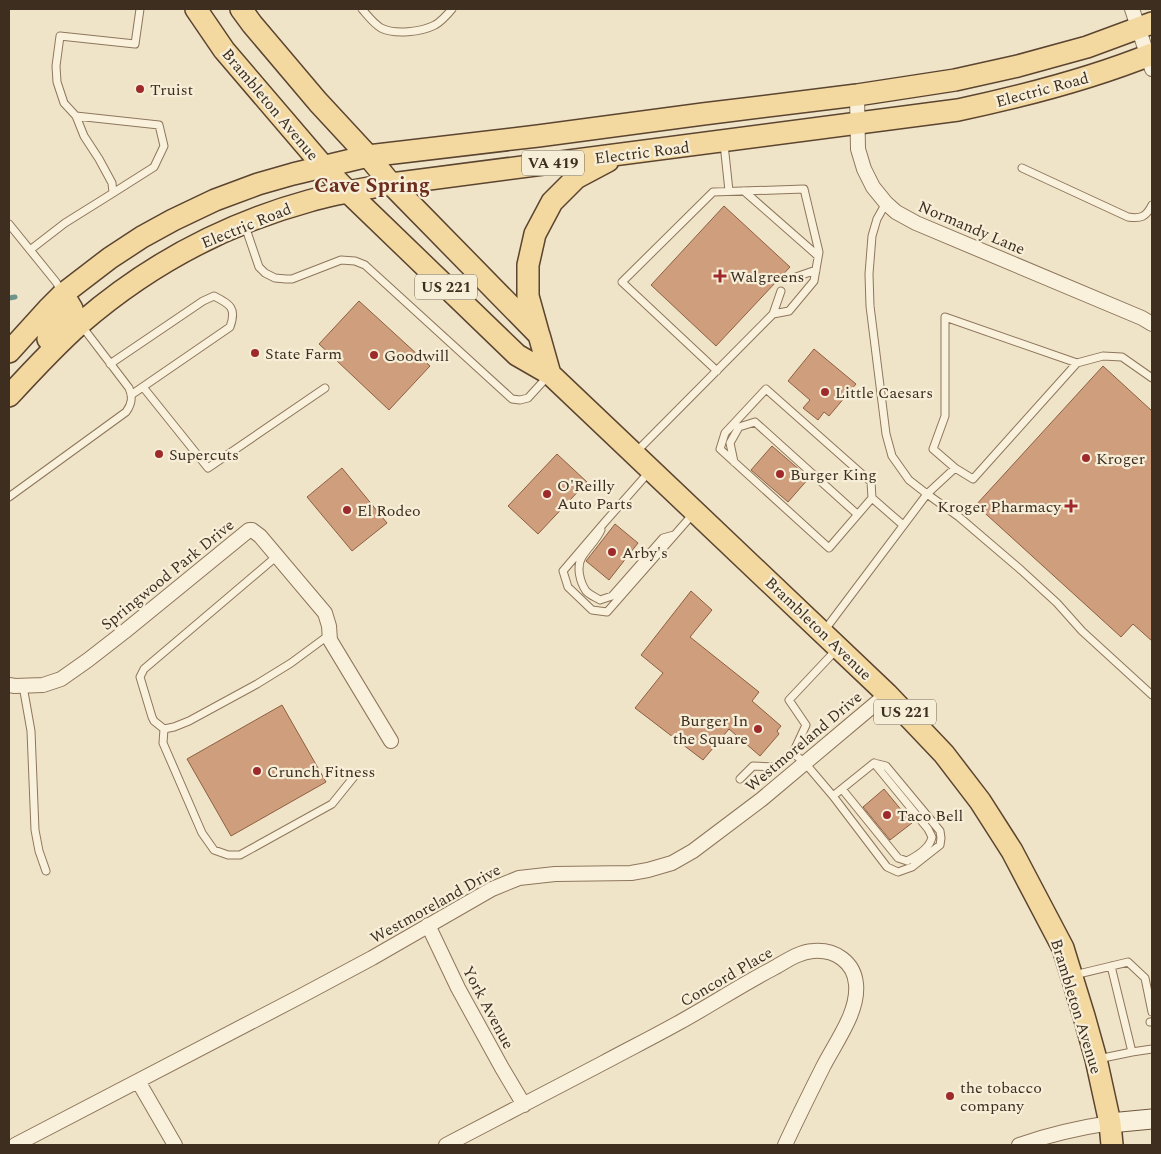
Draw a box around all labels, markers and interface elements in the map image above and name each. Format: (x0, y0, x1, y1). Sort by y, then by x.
street label: Brambleton Avenue (216, 43, 325, 166)
street label: Electric Road (993, 66, 1092, 114)
place label: Truist (150, 78, 193, 102)
marker: Truist (134, 83, 146, 95)
street label: Electric Road (593, 135, 691, 171)
road number: VA 419 (522, 150, 584, 176)
district label: Cave Spring (314, 170, 430, 202)
street label: Normandy Lane (914, 195, 1029, 261)
street label: Electric Road (198, 197, 295, 255)
place label: Walgreens (730, 265, 804, 289)
marker: Walgreens (714, 270, 726, 282)
road number: US 221 (415, 274, 477, 300)
place label: State Farm (265, 342, 342, 366)
place label: Goodwill (384, 344, 449, 368)
marker: State Farm (249, 347, 261, 359)
marker: Goodwill (368, 349, 380, 361)
place label: Little Caesars (835, 381, 933, 405)
marker: Little Caesars (819, 386, 831, 398)
place label: Supercuts (169, 443, 239, 467)
place label: Kroger (1096, 447, 1145, 471)
marker: Supercuts (153, 448, 165, 460)
marker: Kroger (1080, 452, 1092, 464)
place label: Burger King (790, 463, 877, 487)
marker: Burger King (774, 468, 786, 480)
place label: O'Reilly Auto Parts (557, 474, 633, 516)
marker: O'Reilly Auto Parts (541, 488, 553, 500)
place label: Kroger Pharmacy (937, 495, 1062, 519)
place label: El Rodeo (357, 499, 421, 523)
marker: Kroger Pharmacy (1065, 500, 1077, 512)
marker: El Rodeo (341, 504, 353, 516)
street label: Springwood Park Drive (96, 513, 239, 636)
place label: Arby's (622, 541, 668, 565)
marker: Arby's (606, 546, 618, 558)
street label: Brambleton Avenue (760, 571, 877, 686)
street label: Westmoreland Drive (740, 686, 867, 798)
road number: US 221 (874, 700, 936, 724)
place label: Burger In the Square (673, 709, 748, 751)
marker: Burger In the Square (752, 723, 764, 735)
place label: Crunch Fitness (267, 760, 375, 784)
marker: Crunch Fitness (251, 765, 263, 777)
place label: Taco Bell (897, 804, 963, 828)
marker: Taco Bell (881, 809, 893, 821)
street label: Westmoreland Drive (366, 858, 505, 950)
street label: Brambleton Avenue (1044, 936, 1108, 1077)
street label: Concord Place (676, 941, 777, 1013)
street label: York Avenue (456, 962, 520, 1053)
place label: the tobacco company (960, 1076, 1042, 1118)
marker: the tobacco company (944, 1090, 956, 1102)

